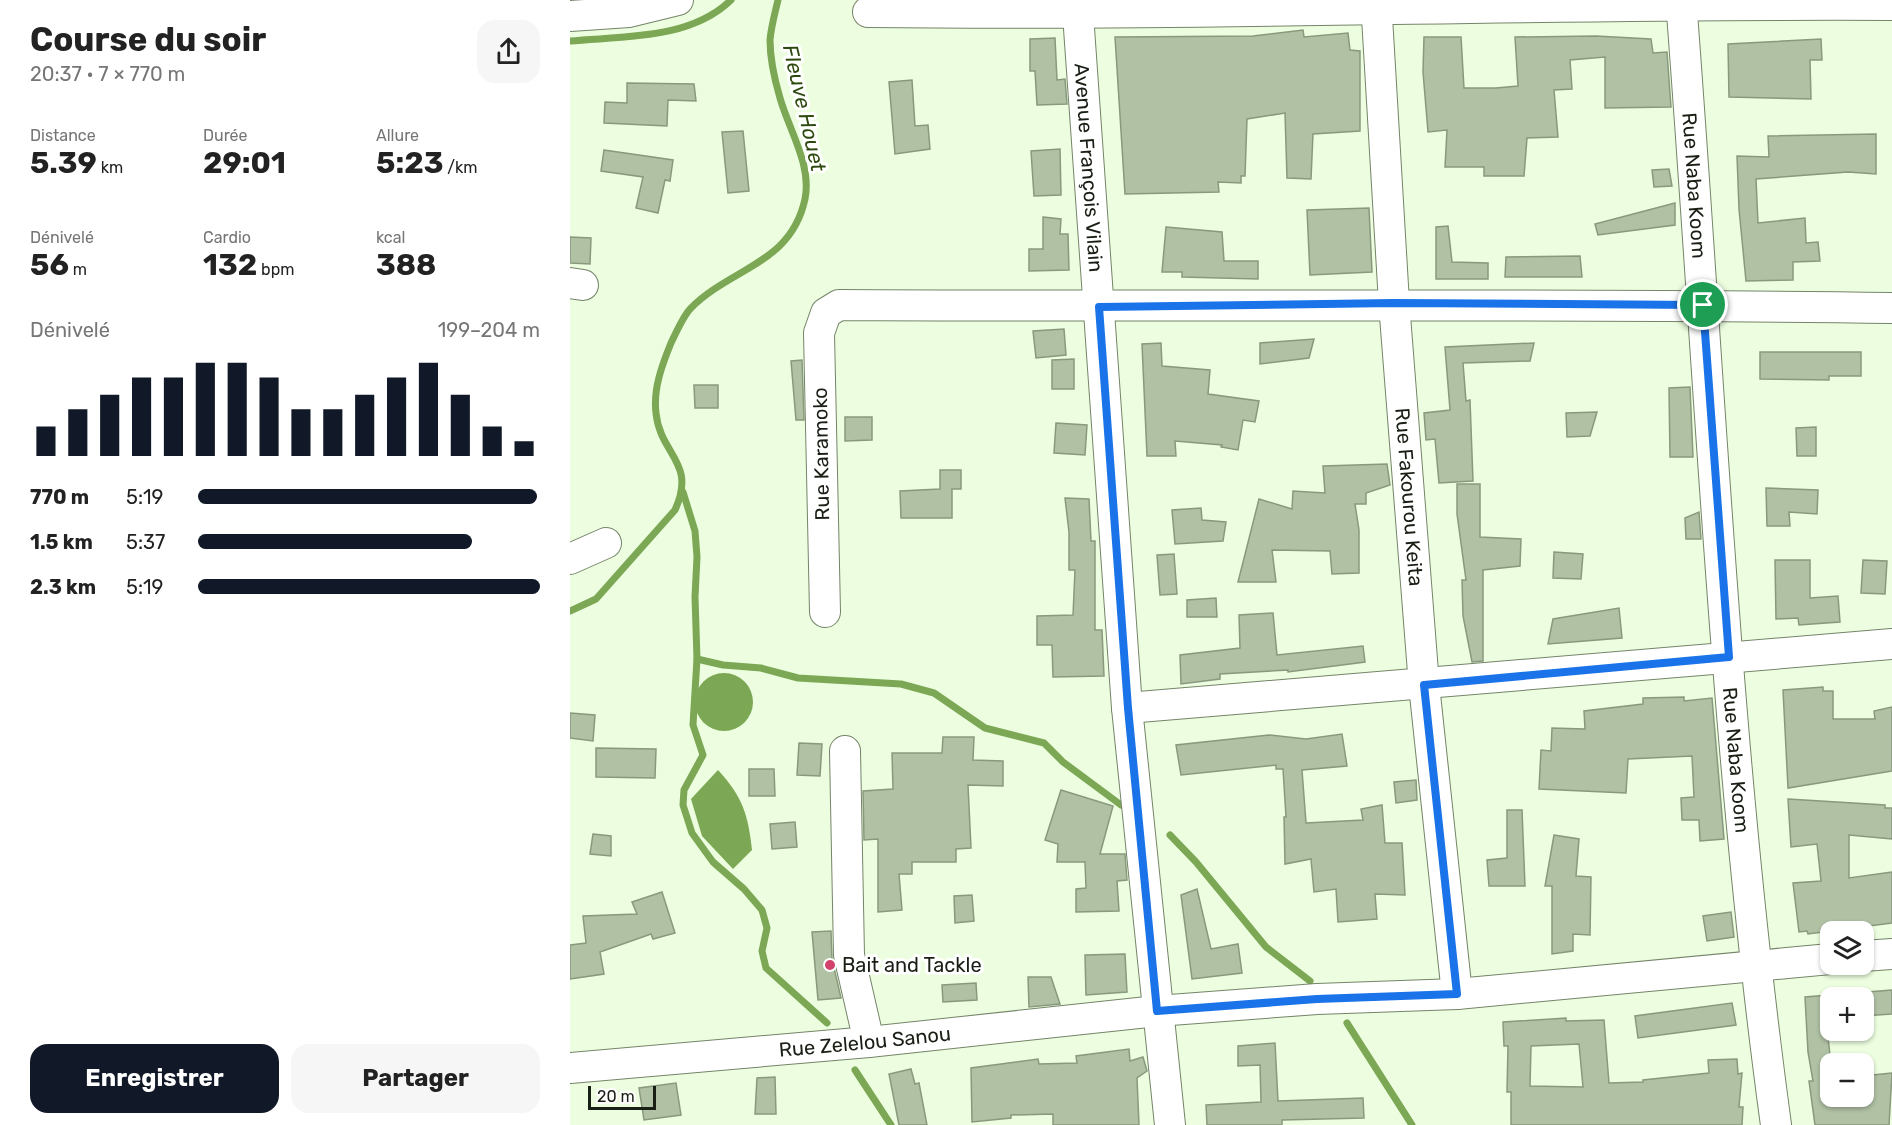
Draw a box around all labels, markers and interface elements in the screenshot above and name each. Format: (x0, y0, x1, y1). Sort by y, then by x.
text: Course du soir (30, 20, 266, 59)
button: share (477, 20, 540, 83)
water label: Fleuve Houet (778, 42, 831, 175)
text: 20:37 · 7 × 770 m (30, 62, 185, 86)
street label: Avenue François Vilain (1069, 62, 1108, 273)
street label: Rue Naba Koom (1677, 112, 1711, 259)
text: Distance (30, 126, 96, 145)
text: Durée (203, 126, 248, 145)
text: Allure (376, 126, 419, 145)
text: 5.39 (30, 145, 97, 181)
text: 29:01 (203, 145, 286, 181)
text: 5:23 (376, 145, 443, 181)
text: km (97, 158, 123, 177)
text: /km (443, 158, 478, 177)
text: Dénivelé (30, 228, 94, 247)
text: Cardio (203, 228, 251, 247)
text: kcal (376, 228, 405, 247)
text: 56 (30, 247, 69, 283)
text: 132 (203, 247, 257, 283)
text: 388 (376, 247, 436, 283)
text: m (69, 260, 87, 279)
text: bpm (257, 260, 294, 279)
pin (1677, 279, 1728, 330)
icon: arrive (1686, 288, 1719, 321)
text: Dénivelé (30, 318, 110, 342)
text: 199–204 m (438, 318, 540, 342)
street label: Rue Karamoko (808, 387, 834, 521)
street label: Rue Fakourou Keita (1390, 407, 1428, 587)
text: 770 m (30, 485, 89, 509)
text: 5:19 (126, 485, 163, 509)
text: 1.5 km (30, 530, 93, 554)
text: 5:37 (126, 530, 165, 554)
text: 2.3 km (30, 575, 96, 599)
text: 5:19 (126, 575, 163, 599)
street label: Rue Naba Koom (1718, 686, 1755, 834)
map controls (1820, 921, 1874, 1107)
button: layers (1820, 921, 1874, 975)
place label: Bait and Tackle (842, 953, 982, 977)
marker: Bait and Tackle (823, 958, 837, 972)
button: + (1820, 987, 1874, 1041)
street label: Rue Zelelou Sanou (778, 1021, 952, 1062)
button: Enregistrer (30, 1044, 279, 1113)
button: Partager (291, 1044, 540, 1113)
button: − (1820, 1053, 1874, 1107)
scale bar (588, 1083, 656, 1110)
text: 20 m (597, 1087, 635, 1106)

